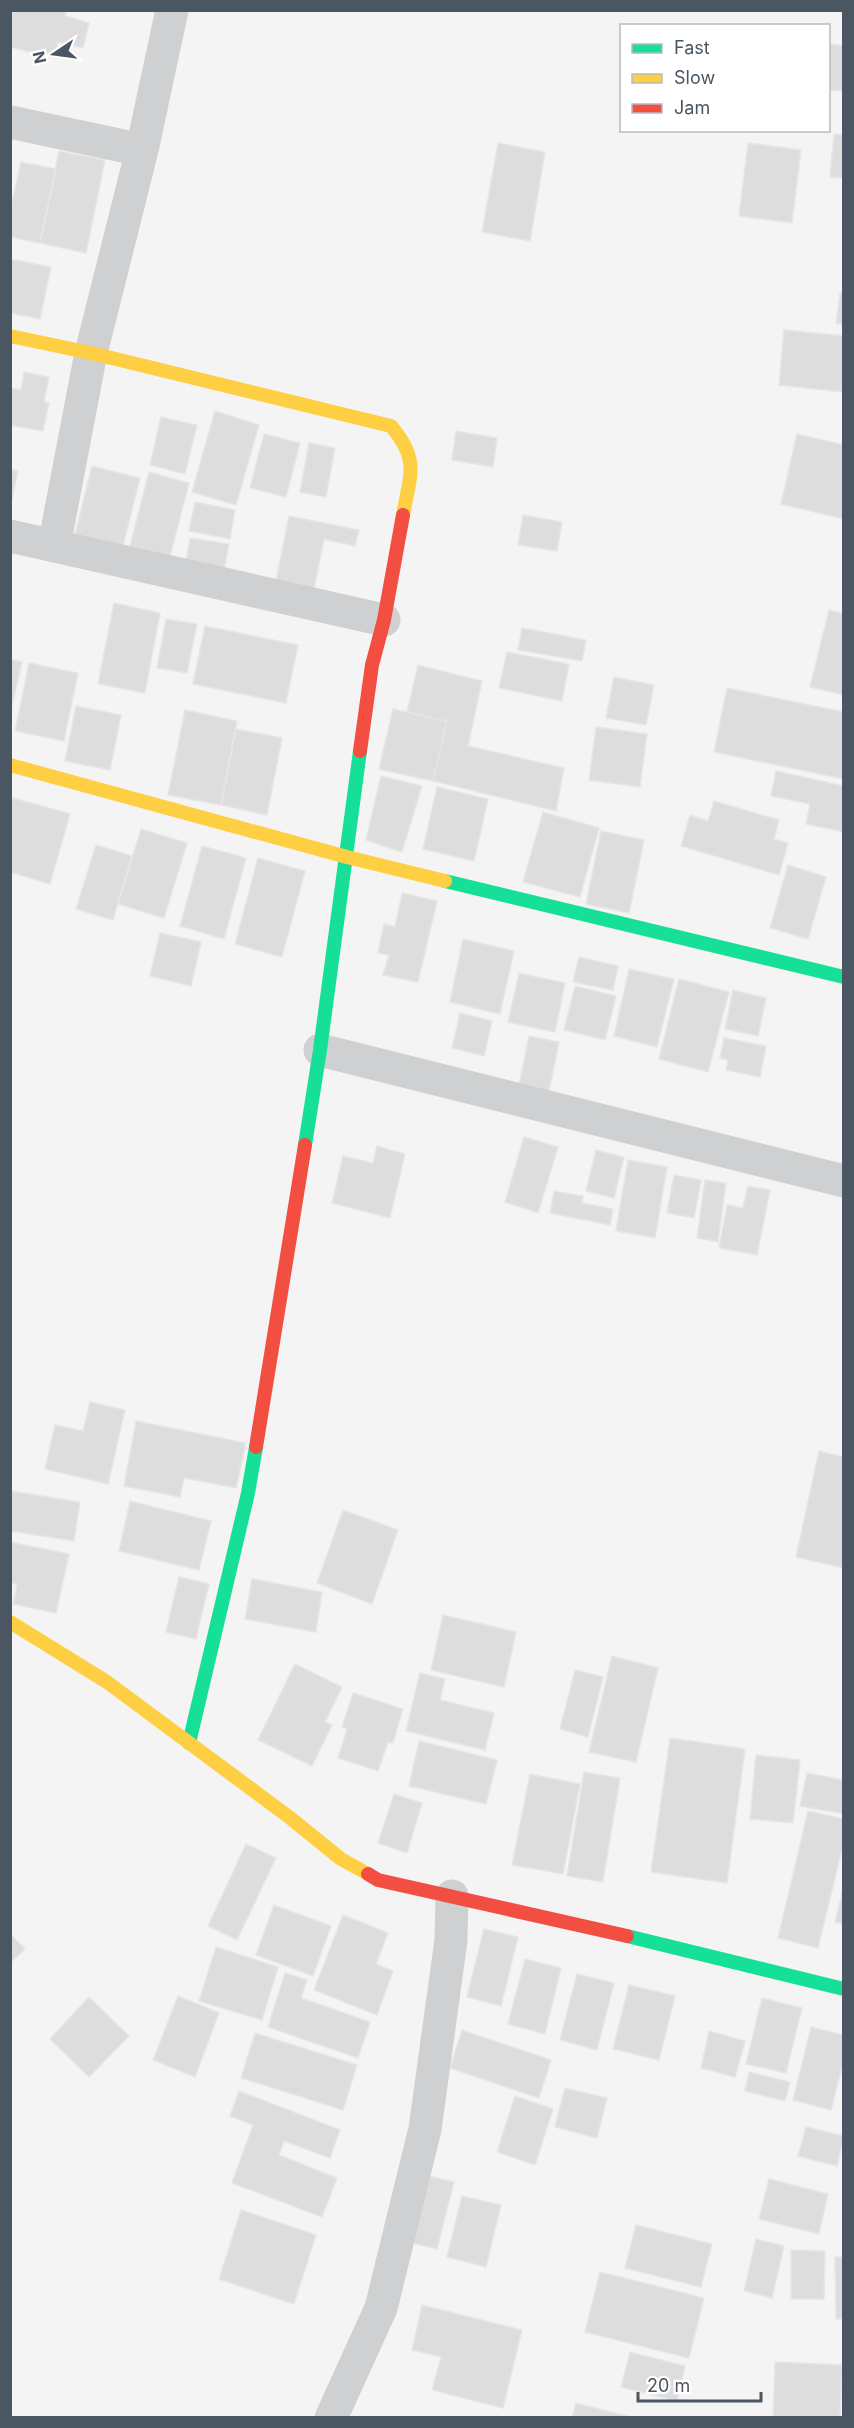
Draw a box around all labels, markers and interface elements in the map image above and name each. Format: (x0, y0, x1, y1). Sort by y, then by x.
north arrow (24, 24, 84, 84)
legend (620, 24, 830, 132)
text: Fast (674, 37, 710, 58)
text: N (28, 49, 51, 66)
text: Slow (674, 67, 715, 88)
text: Jam (674, 97, 710, 118)
scale bar (638, 2365, 761, 2403)
text: 20 m (647, 2375, 690, 2396)

